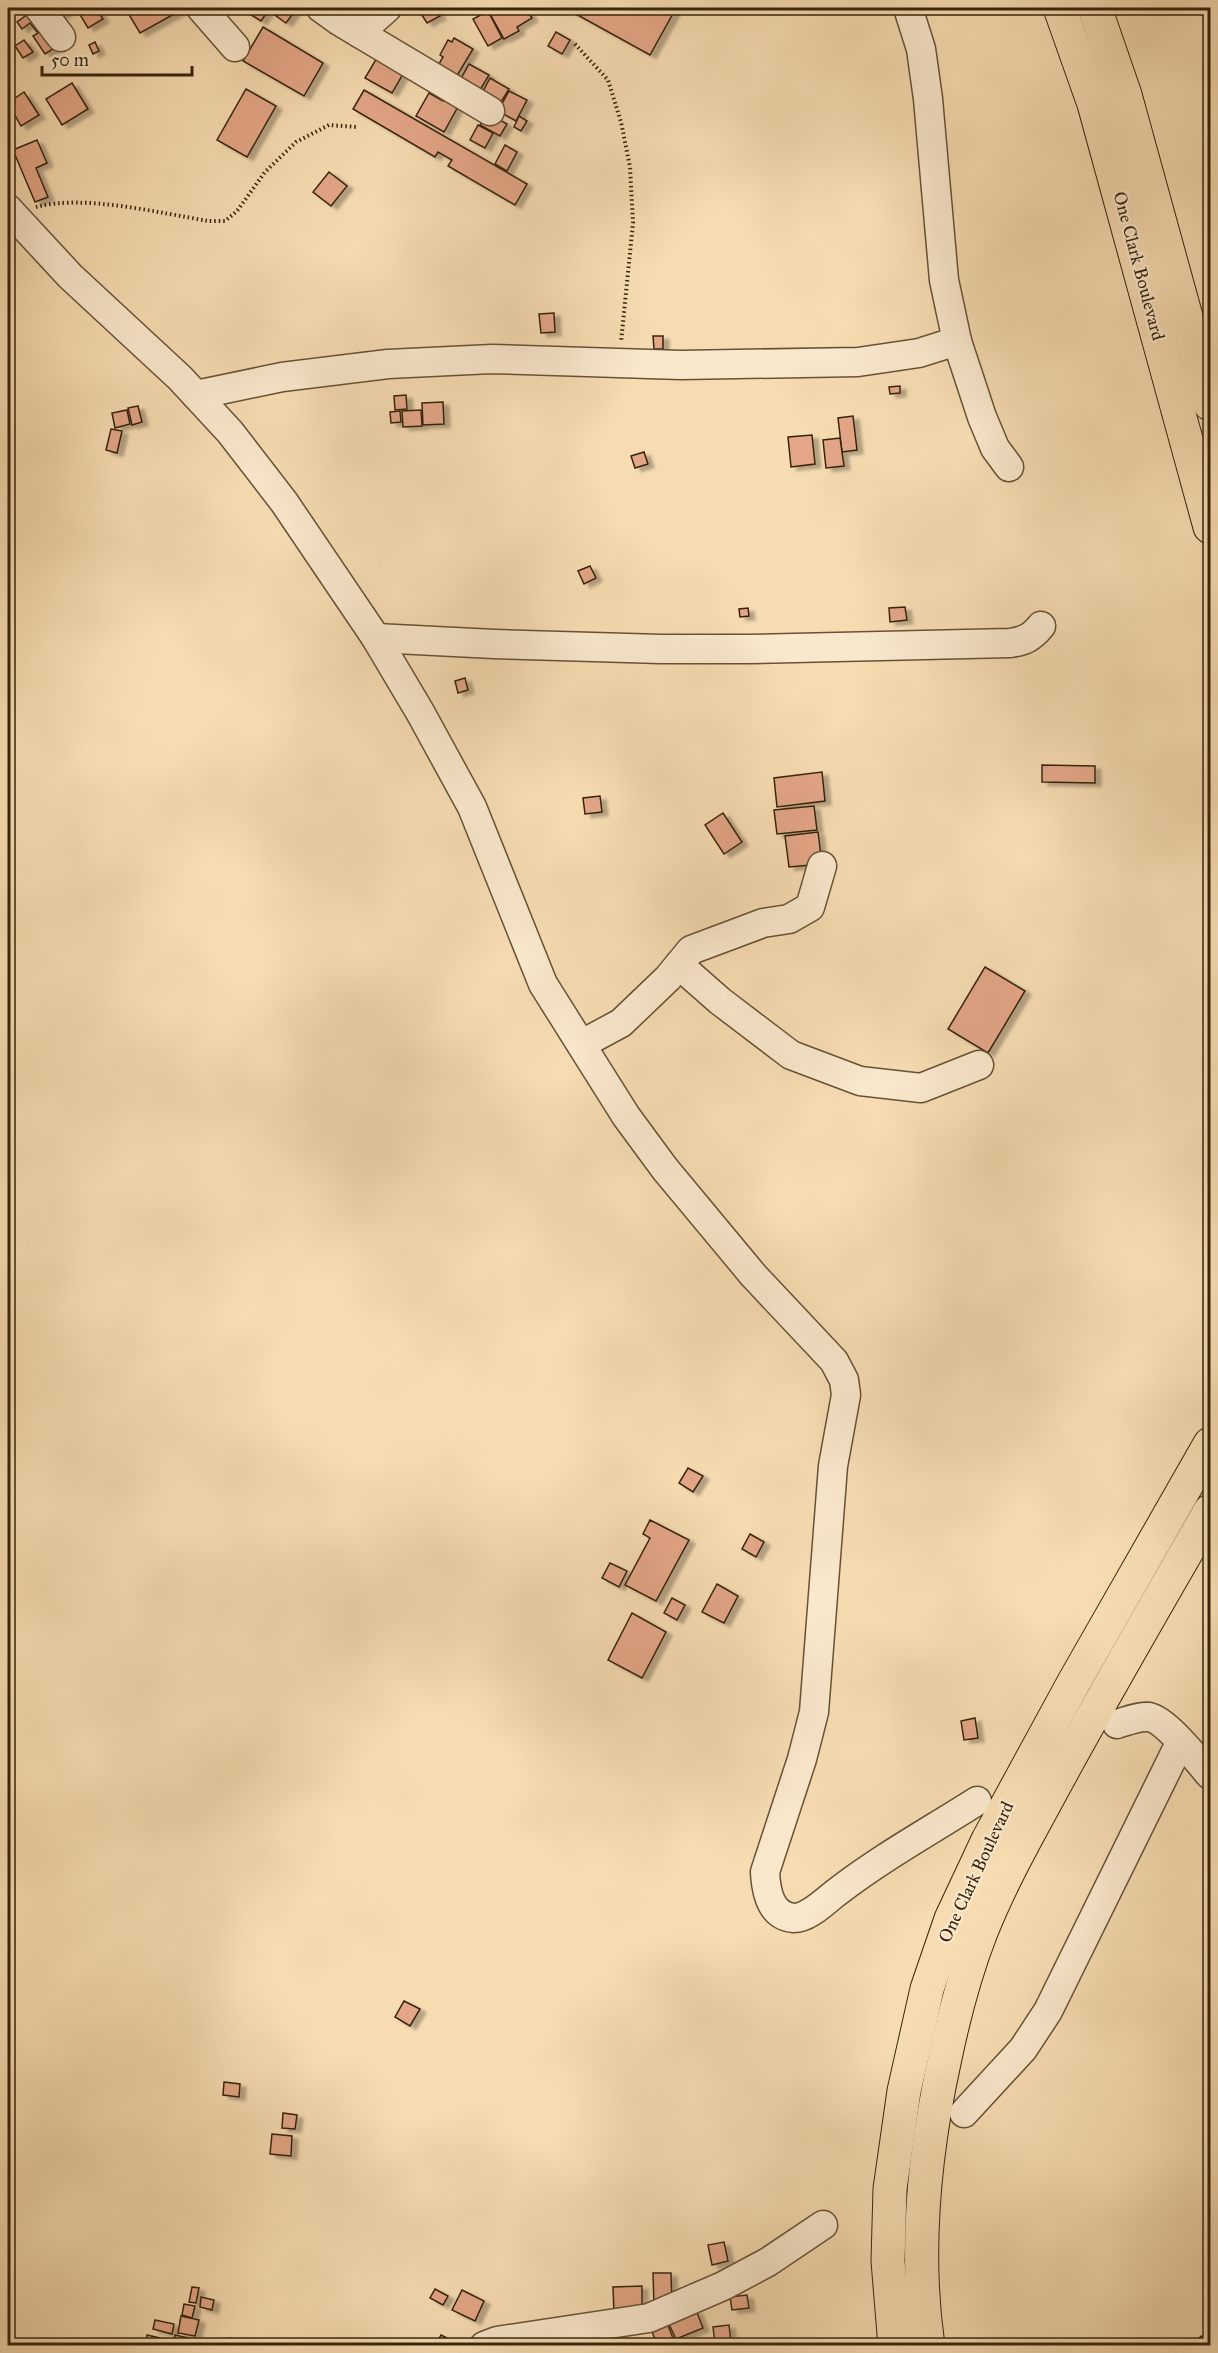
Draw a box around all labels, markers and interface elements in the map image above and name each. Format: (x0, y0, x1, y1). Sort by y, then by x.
scale bar (42, 39, 192, 77)
text: 50 m (51, 49, 89, 71)
street label: One Clark Boulevard (1109, 189, 1169, 343)
street label: One Clark Boulevard (934, 1798, 1018, 1946)

